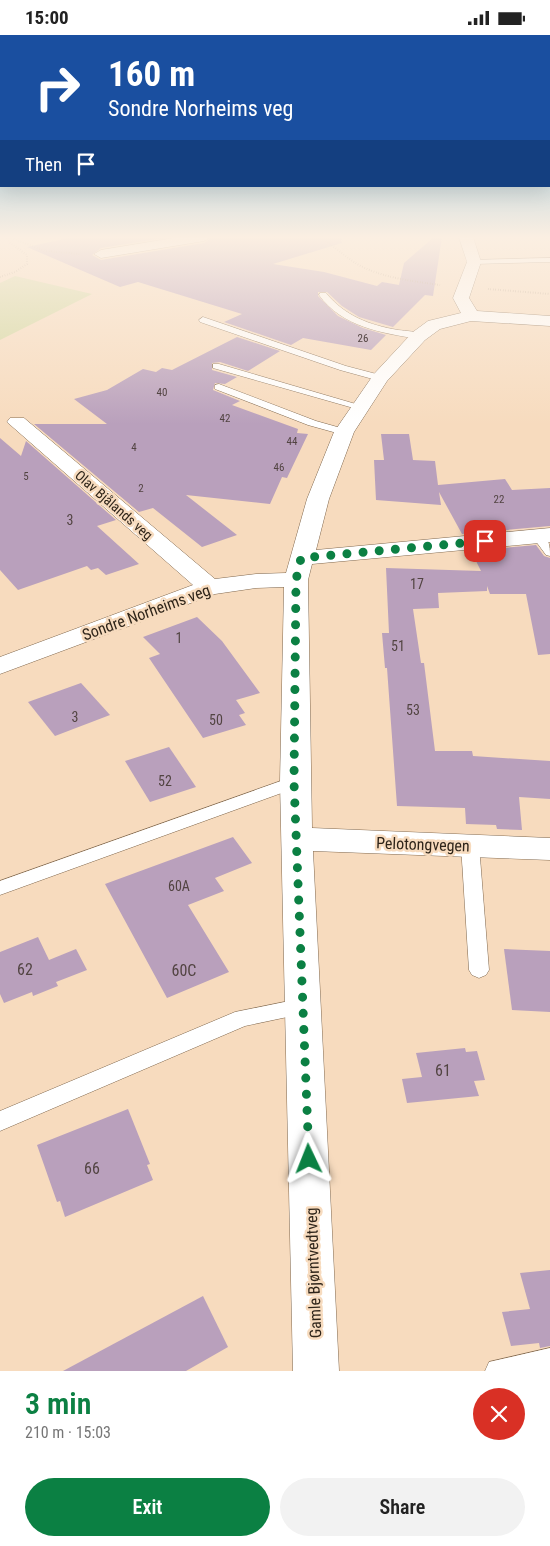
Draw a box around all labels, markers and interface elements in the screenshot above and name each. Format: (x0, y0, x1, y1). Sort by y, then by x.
text: 15:00 (25, 6, 69, 29)
text: 160 m (108, 54, 195, 95)
icon: right (25, 55, 90, 120)
text: Sondre Norheims veg (108, 96, 293, 121)
icon: arrive (72, 150, 100, 178)
text: Then (25, 153, 62, 176)
house number: 26 (358, 332, 368, 345)
house number: 40 (157, 386, 167, 399)
house number: 42 (220, 412, 230, 425)
house number: 44 (287, 435, 298, 448)
house number: 4 (131, 441, 137, 454)
house number: 46 (274, 461, 284, 474)
street label: Olav Bjålands veg (72, 467, 156, 543)
house number: 5 (23, 470, 29, 483)
house number: 2 (138, 482, 144, 495)
house number: 22 (494, 493, 504, 506)
house number: 3 (67, 512, 73, 528)
pin (464, 520, 506, 562)
icon: arrive (471, 527, 499, 555)
house number: 17 (410, 576, 424, 592)
street label: Sondre Norheims veg (80, 580, 213, 644)
house number: 1 (176, 630, 182, 646)
house number: 51 (391, 638, 405, 654)
house number: 53 (406, 702, 420, 718)
house number: 3 (72, 709, 78, 725)
house number: 50 (209, 712, 223, 728)
house number: 52 (158, 773, 172, 789)
street label: Pelotongvegen (376, 833, 470, 856)
house number: 60A (168, 878, 190, 894)
house number: 62 (17, 960, 33, 979)
house number: 60C (172, 961, 196, 980)
house number: 61 (435, 1061, 451, 1080)
position arrow (282, 1132, 334, 1184)
house number: 66 (84, 1159, 100, 1178)
street label: Gamle Bjørntvedtveg (302, 1207, 325, 1339)
text: 3 min (25, 1386, 91, 1421)
button: close (473, 1388, 525, 1440)
text: 210 m · 15:03 (25, 1423, 111, 1442)
button: Exit (25, 1478, 270, 1536)
button: Share (280, 1478, 525, 1536)

